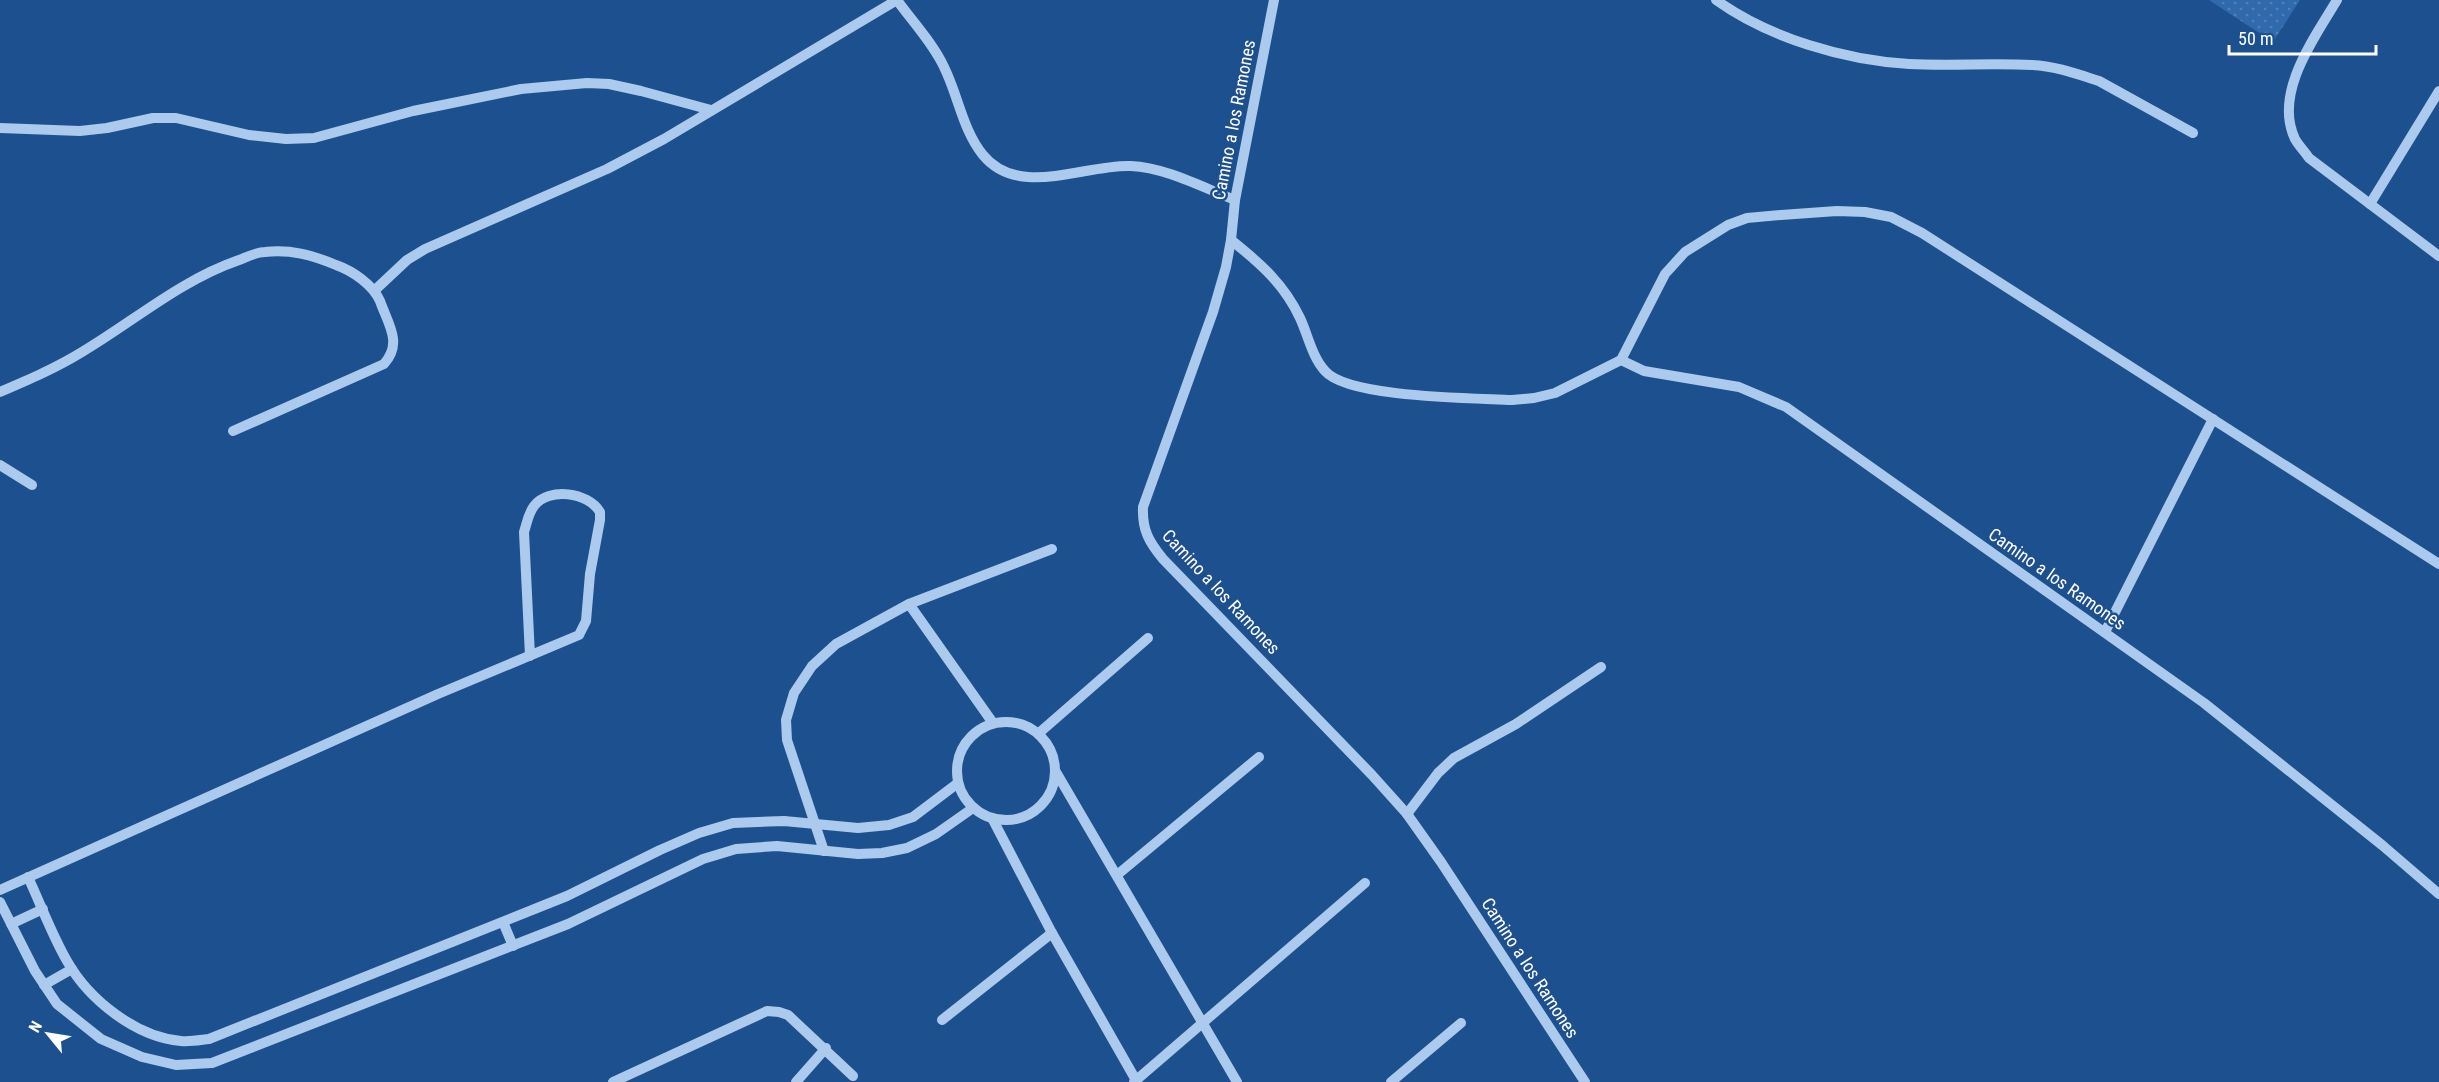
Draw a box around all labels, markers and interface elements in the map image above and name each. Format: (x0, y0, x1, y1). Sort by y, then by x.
scale bar (2229, 18, 2376, 56)
text: 50 m (2238, 28, 2273, 49)
street label: Camino a los Ramones (1208, 38, 1259, 202)
street label: Camino a los Ramones (1985, 523, 2130, 634)
street label: Camino a los Ramones (1158, 525, 1285, 658)
street label: Camino a los Ramones (1477, 894, 1584, 1042)
north arrow (18, 1004, 78, 1064)
text: N (25, 1018, 46, 1036)

